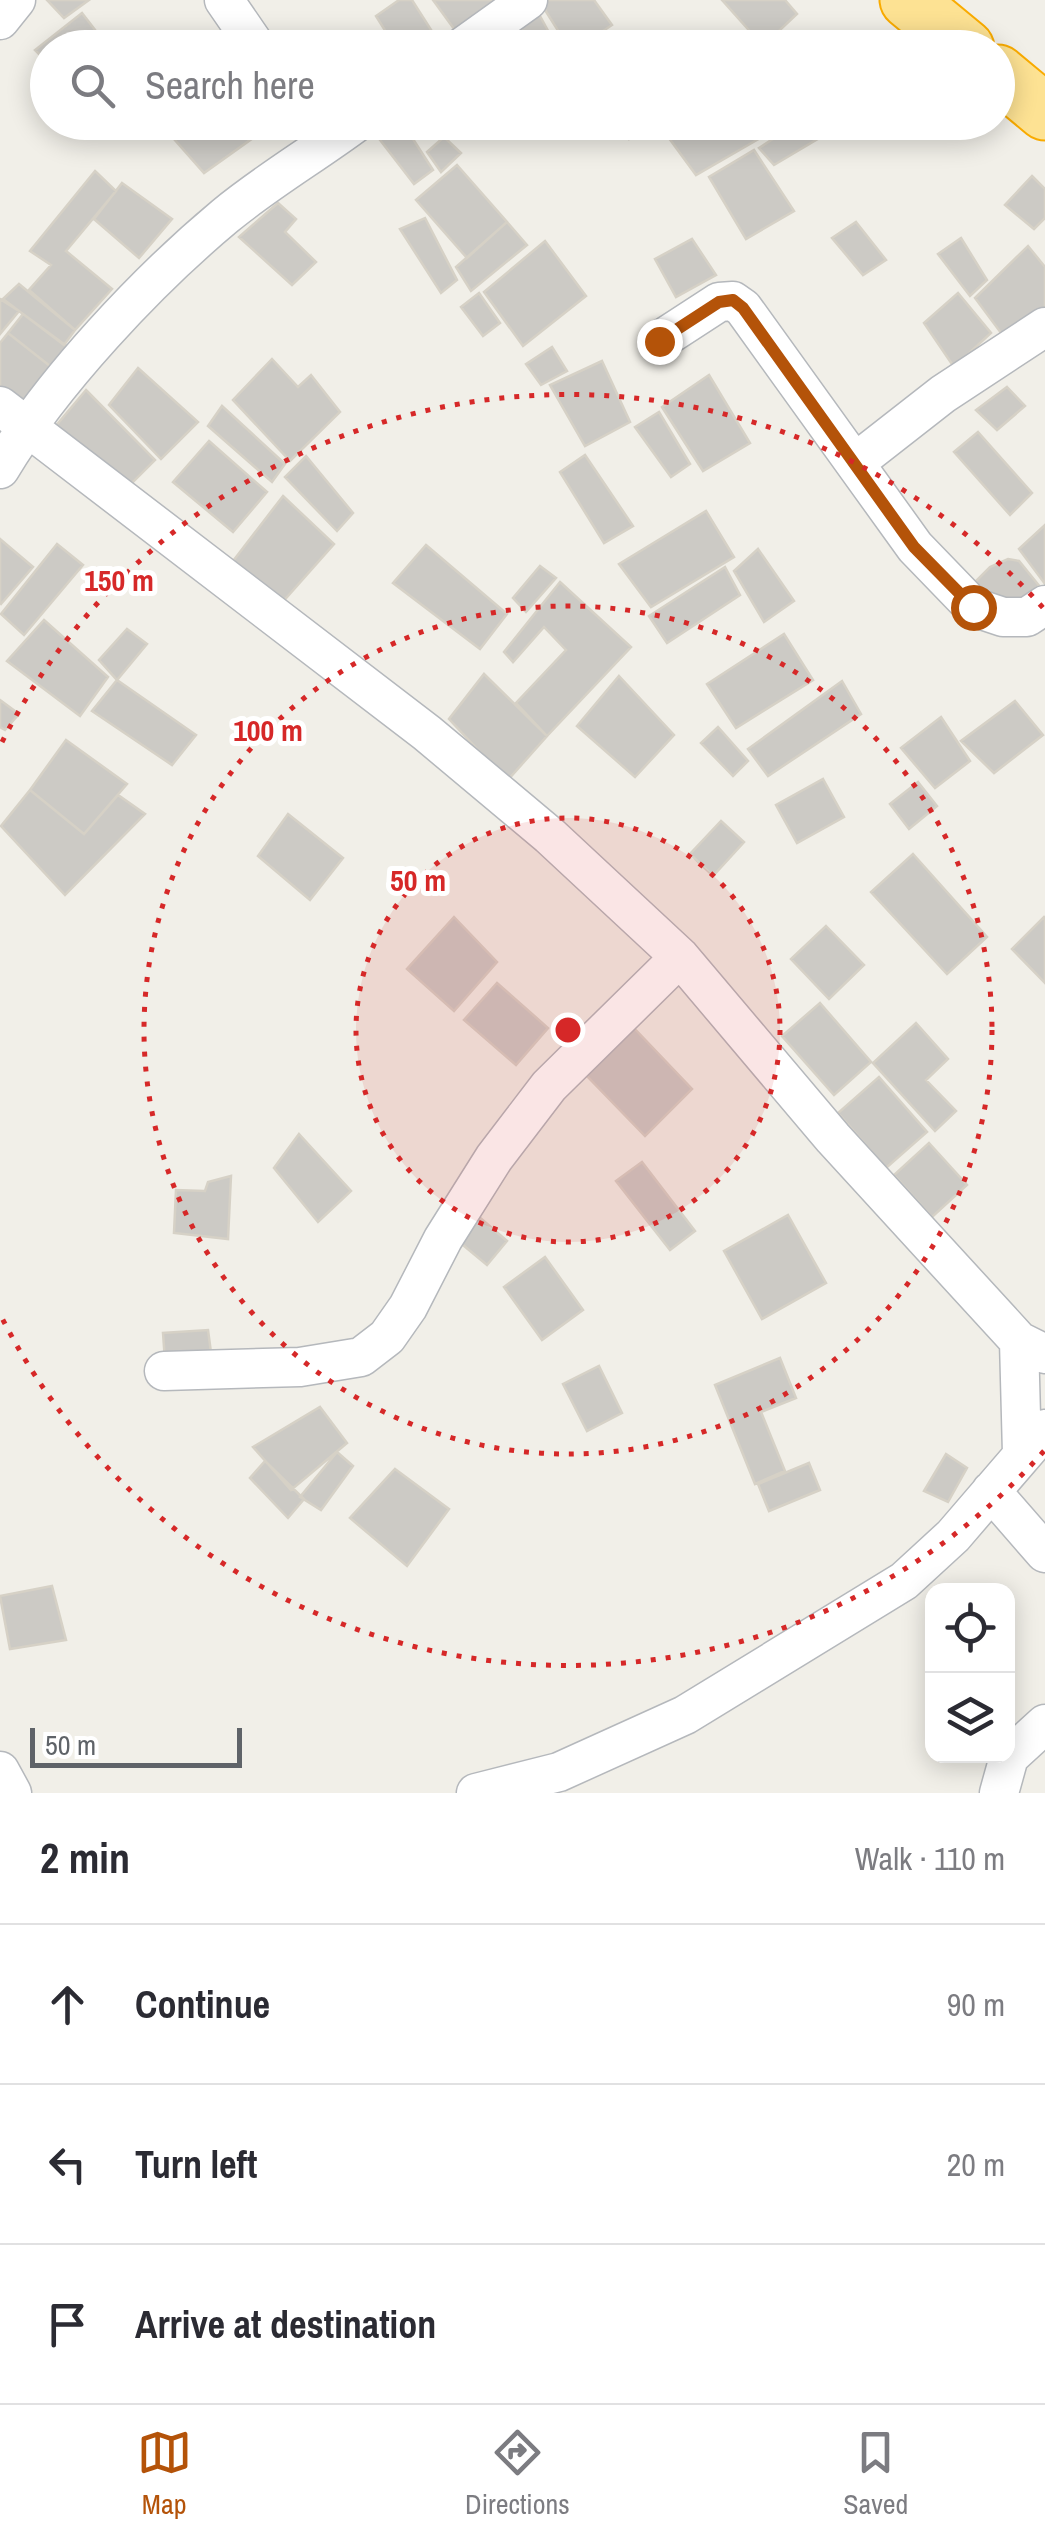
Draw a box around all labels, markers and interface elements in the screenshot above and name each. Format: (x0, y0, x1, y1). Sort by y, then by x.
search box (30, 30, 1015, 140)
icon: search (65, 58, 120, 113)
text: Search here (145, 60, 315, 111)
route end (637, 319, 683, 365)
text: 150 m (84, 560, 154, 600)
route start (951, 585, 997, 631)
text: 100 m (233, 710, 303, 750)
text: 50 m (390, 860, 446, 900)
centre of rings (550, 1012, 586, 1048)
map controls (925, 1583, 1015, 1763)
button: locate (925, 1583, 1015, 1673)
button: layers (925, 1673, 1015, 1763)
scale bar (30, 1723, 242, 1768)
text: 50 m (45, 1726, 96, 1764)
text: 2 min (40, 1830, 130, 1886)
text: Walk · 110 m (855, 1837, 1005, 1880)
icon: ahead (40, 1977, 95, 2032)
text: Continue (135, 1979, 270, 2030)
text: 90 m (947, 1983, 1005, 2026)
icon: left (40, 2137, 95, 2192)
text: Turn left (135, 2139, 257, 2190)
text: 20 m (947, 2143, 1005, 2186)
icon: arrive (40, 2297, 95, 2352)
text: Arrive at destination (135, 2299, 436, 2350)
tab: Map (137, 2425, 192, 2523)
tab: Directions (465, 2425, 570, 2523)
tab: Saved (843, 2425, 908, 2523)

